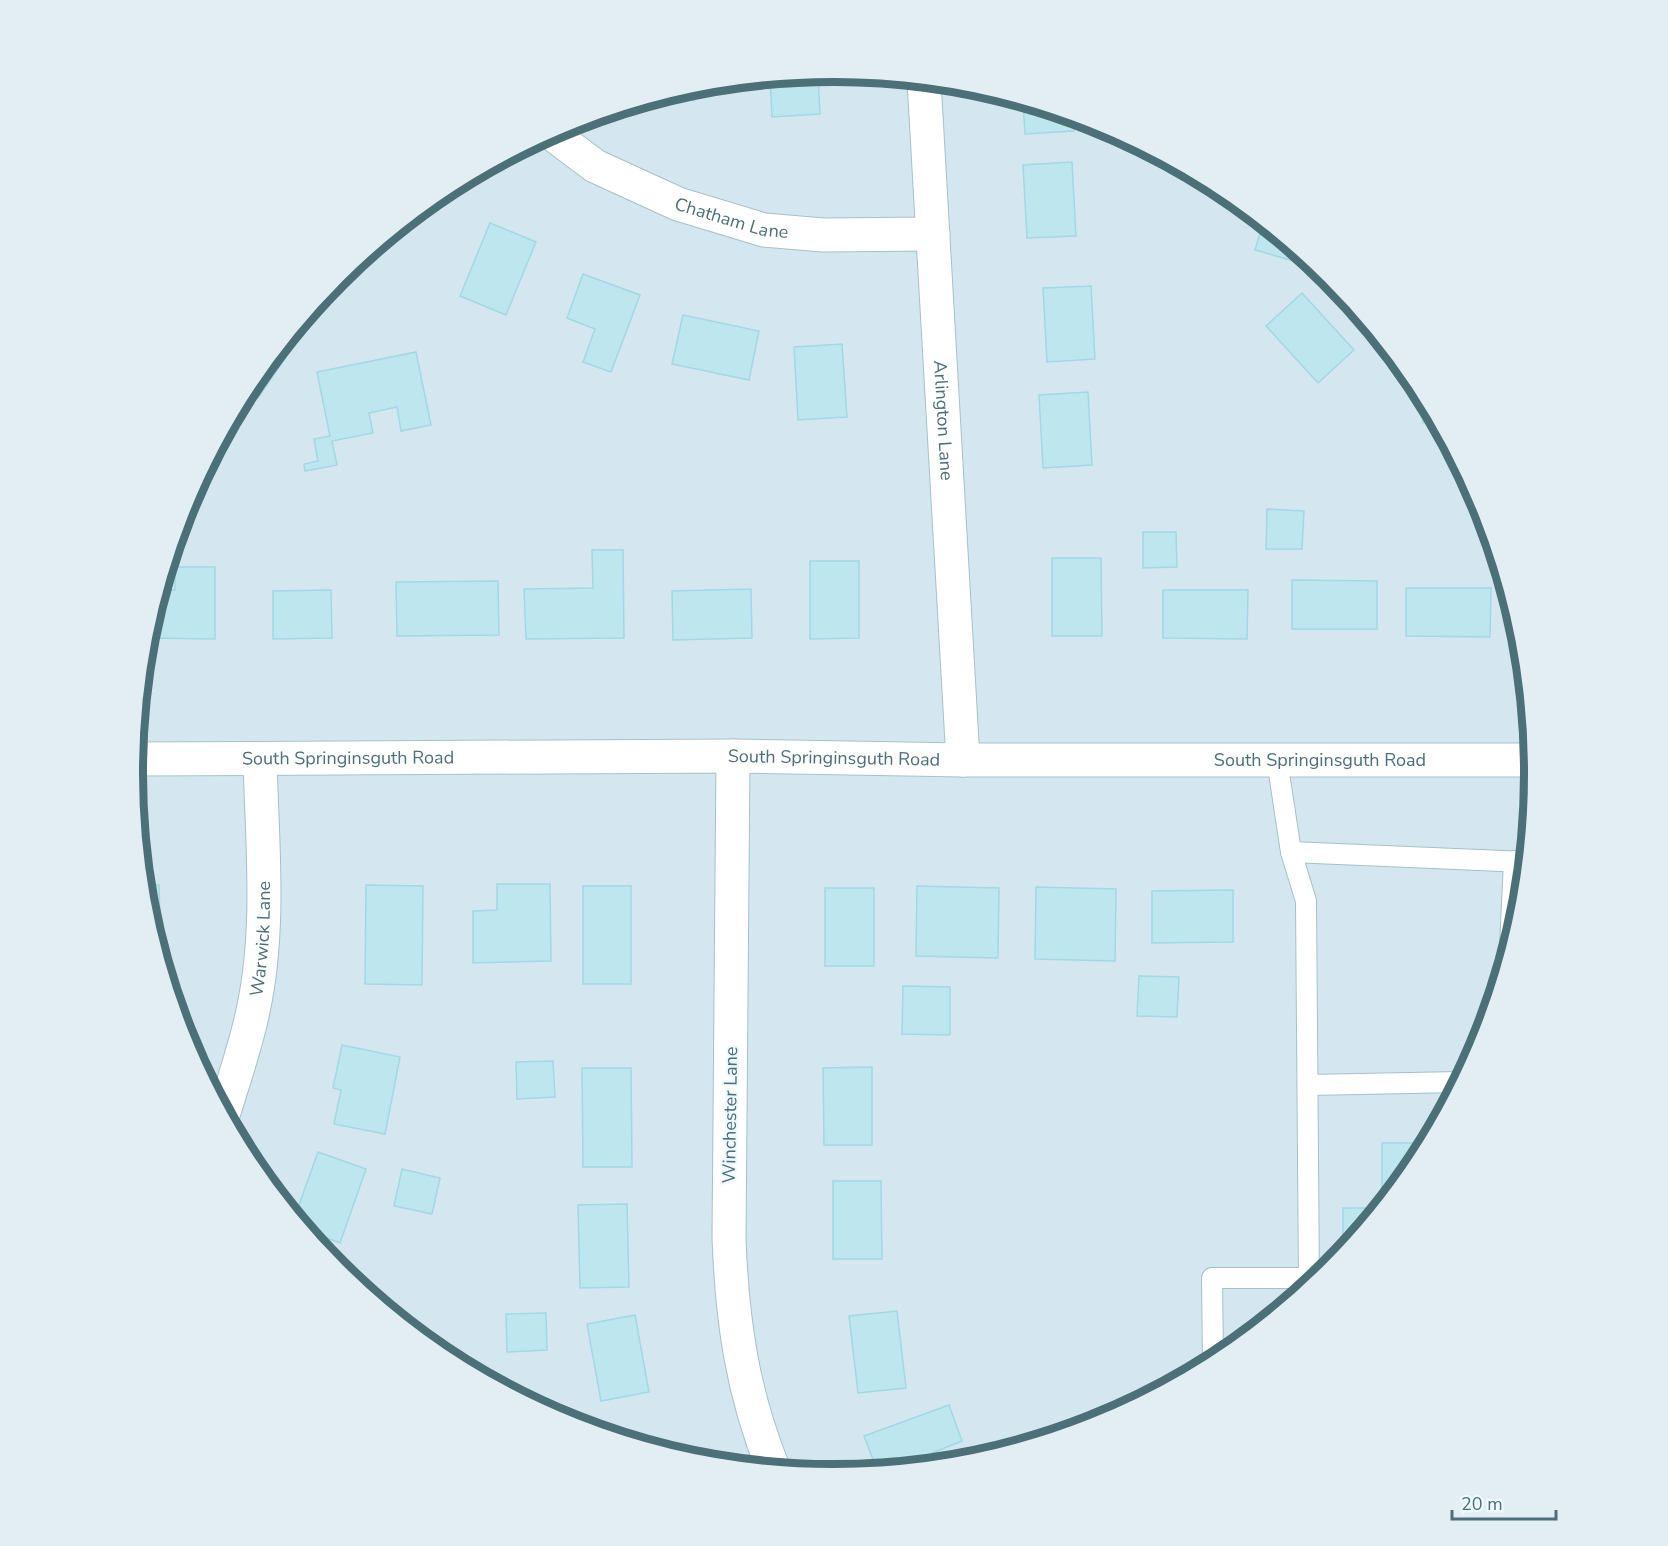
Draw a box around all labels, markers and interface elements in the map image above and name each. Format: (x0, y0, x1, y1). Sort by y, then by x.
street label: Chatham Lane (672, 192, 789, 244)
street label: Arlington Lane (928, 360, 959, 481)
street label: South Springinsguth Road (728, 744, 940, 772)
street label: South Springinsguth Road (242, 745, 454, 770)
street label: South Springinsguth Road (1214, 748, 1426, 772)
street label: Warwick Lane (244, 881, 276, 998)
street label: Winchester Lane (717, 1046, 743, 1184)
scale bar (1452, 1483, 1556, 1521)
text: 20 m (1461, 1492, 1503, 1516)

